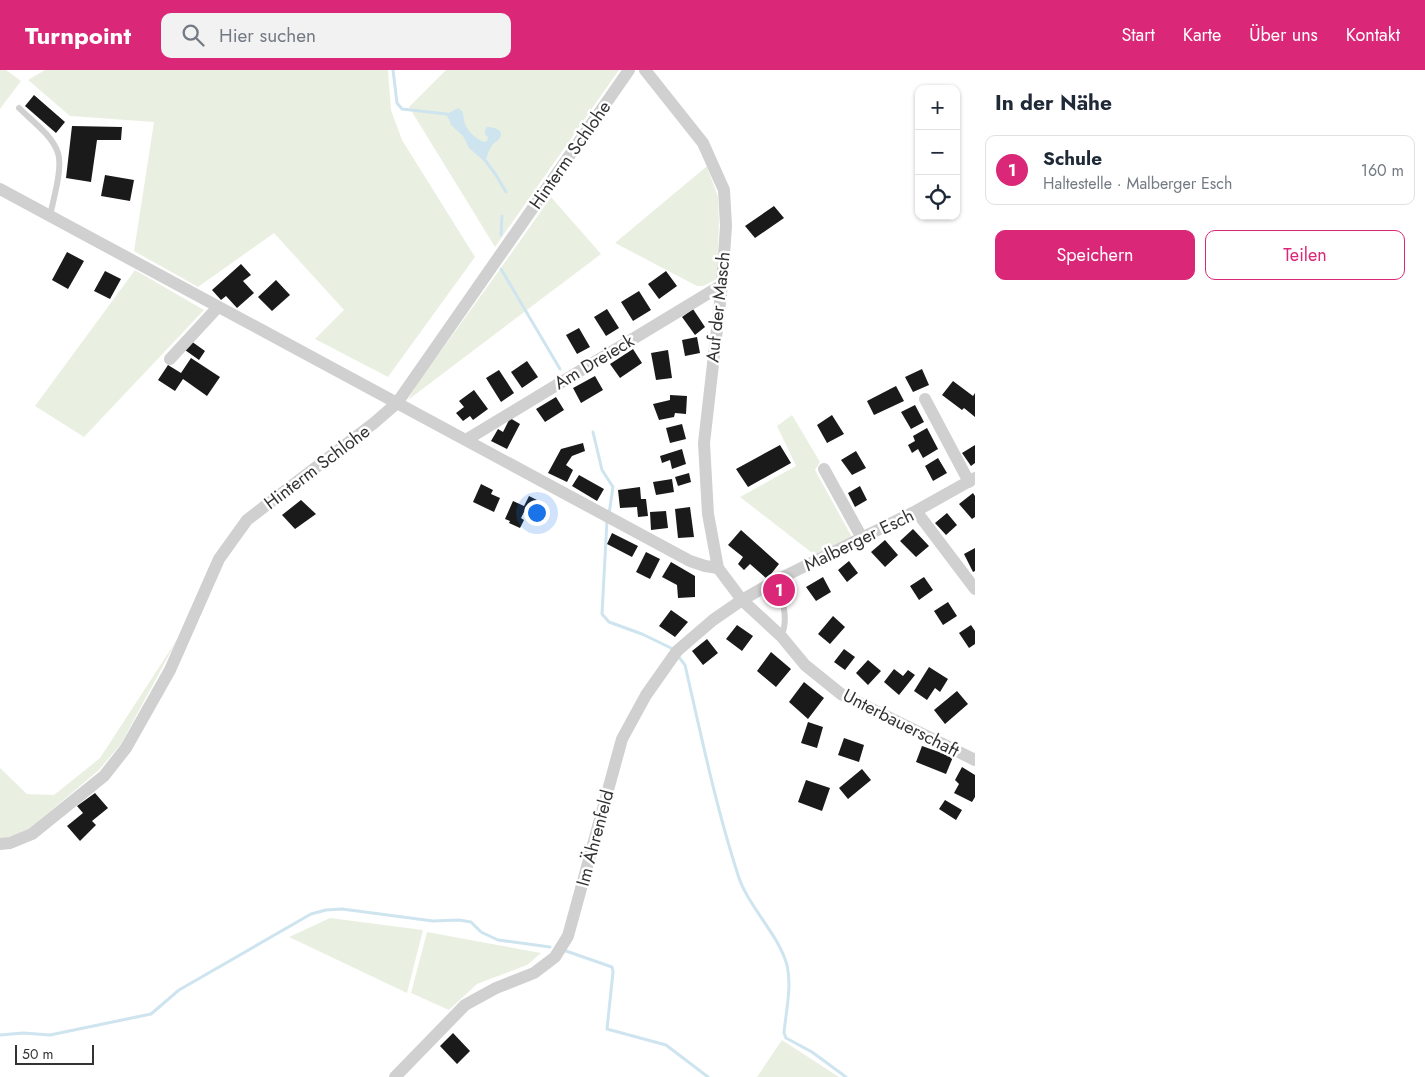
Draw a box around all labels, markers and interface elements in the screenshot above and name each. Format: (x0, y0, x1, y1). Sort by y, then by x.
search box (161, 13, 511, 58)
text: Turnpoint (25, 18, 131, 53)
icon: search (179, 21, 207, 49)
text: Hier suchen (219, 22, 316, 49)
text: Start (1121, 22, 1155, 48)
text: Karte (1183, 22, 1221, 48)
text: Über uns (1249, 22, 1318, 48)
text: Kontakt (1346, 22, 1400, 48)
map controls (915, 85, 960, 220)
button: + (915, 85, 960, 130)
text: In der Nähe (995, 88, 1112, 118)
street label: Hinterm Schlohe (523, 96, 617, 214)
button: − (915, 130, 960, 175)
text: Schule (1043, 145, 1102, 172)
text: 1 (1008, 159, 1016, 182)
text: 160 m (1361, 159, 1404, 182)
text: Haltestelle · Malberger Esch (1043, 172, 1232, 195)
button: locate (915, 175, 960, 220)
button: Speichern (995, 230, 1195, 280)
button: Teilen (1205, 230, 1405, 280)
street label: Auf der Masch (699, 250, 737, 364)
street label: Am Dreieck (549, 328, 639, 396)
street label: Hinterm Schlohe (259, 418, 375, 516)
your location (524, 500, 550, 526)
street label: Malberger Esch (800, 502, 918, 578)
pin: 1 (763, 571, 795, 609)
street label: Unterbauerschaft (838, 682, 964, 764)
street label: Im Ährenfeld (570, 787, 620, 889)
scale bar (15, 1042, 94, 1065)
text: 50 m (22, 1044, 53, 1064)

